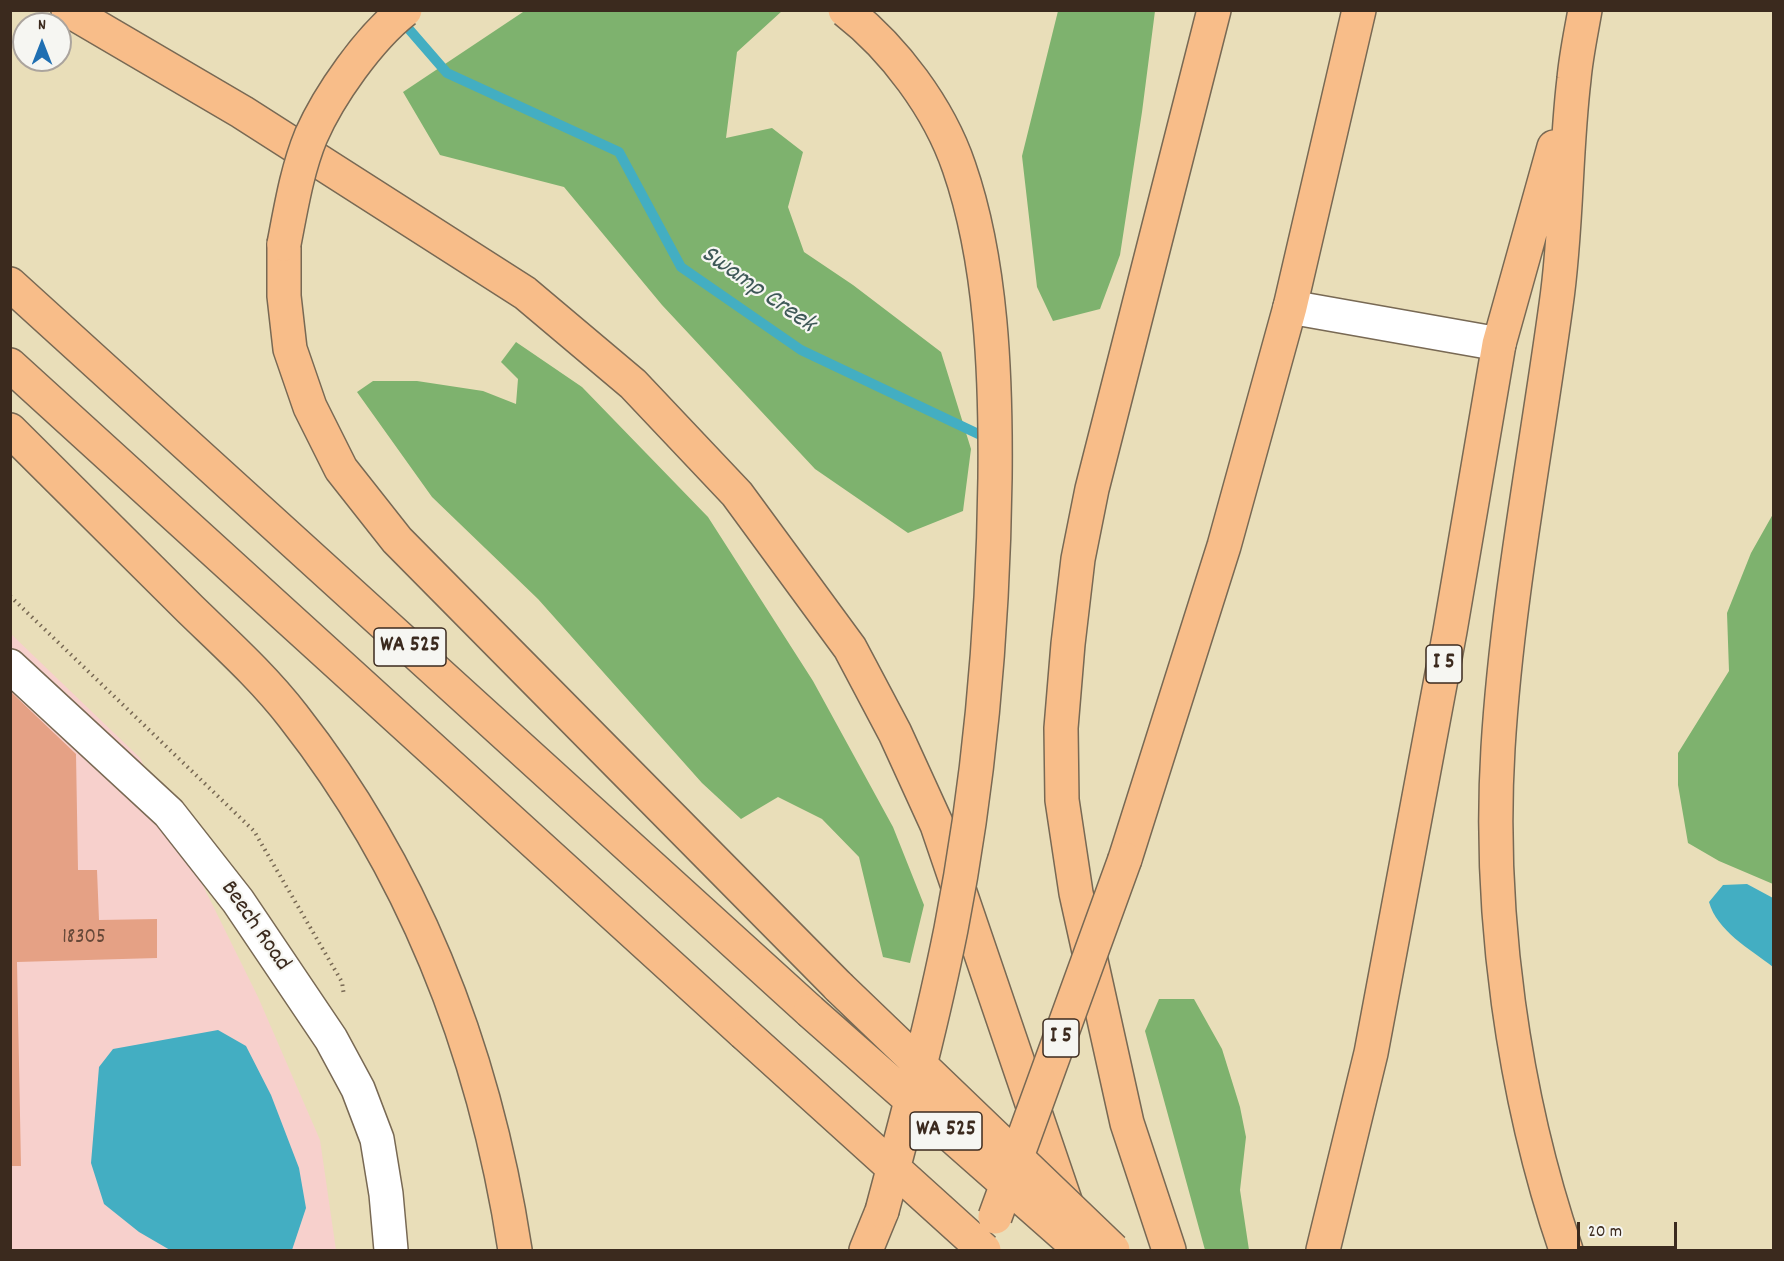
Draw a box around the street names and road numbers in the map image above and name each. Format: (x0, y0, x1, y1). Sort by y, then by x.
road number: WA 525 (374, 628, 446, 666)
road number: I 5 (1426, 645, 1462, 683)
street label: Beech Road (213, 876, 295, 978)
road number: I 5 (1043, 1019, 1079, 1057)
road number: WA 525 (910, 1112, 982, 1150)

